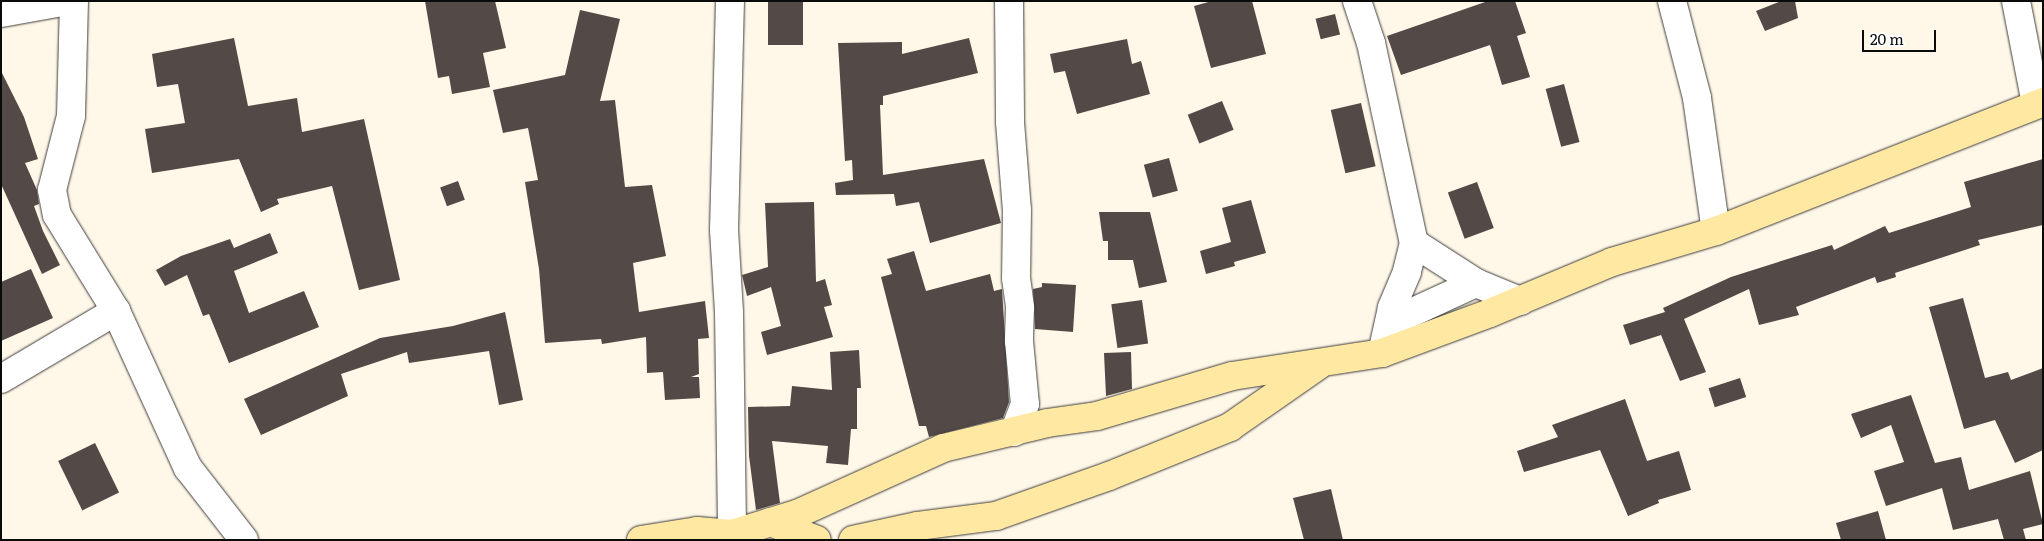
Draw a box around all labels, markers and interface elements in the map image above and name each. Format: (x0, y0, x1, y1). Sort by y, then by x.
scale bar (1864, 20, 1938, 52)
text: 20 m (1870, 27, 1904, 50)

